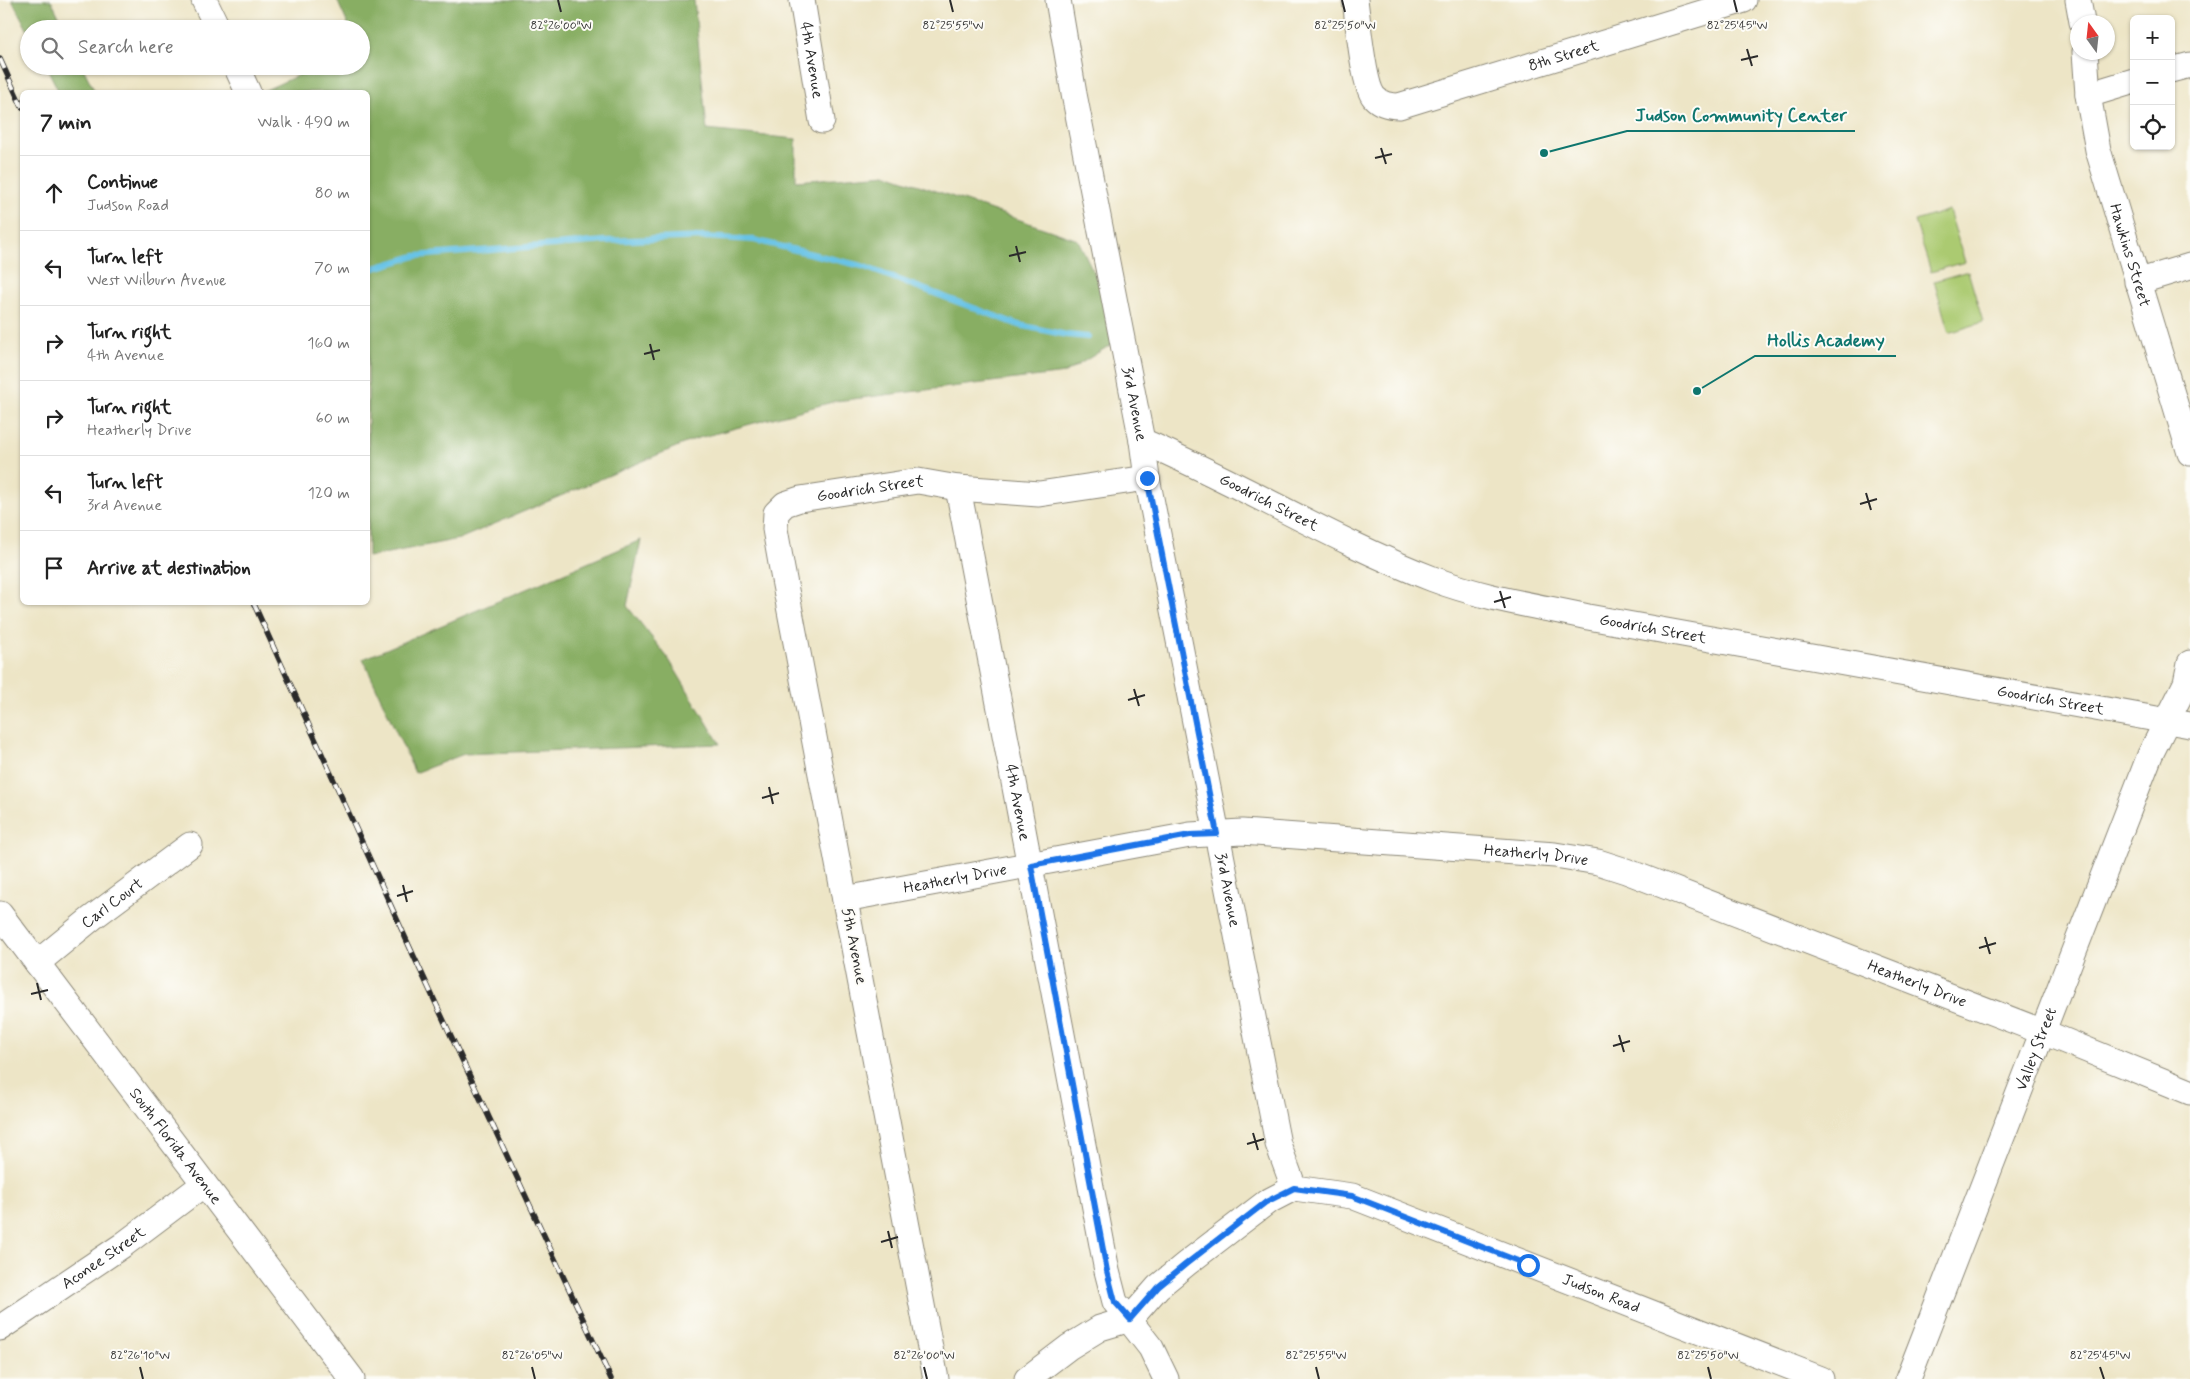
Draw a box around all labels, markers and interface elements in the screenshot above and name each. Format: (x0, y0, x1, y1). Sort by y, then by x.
north arrow (2070, 15, 2115, 60)
map controls (2130, 15, 2175, 150)
button: + (2130, 15, 2175, 60)
text: 82°26'00"W (530, 18, 592, 34)
text: 82°25'55"W (923, 18, 984, 34)
text: 82°25'50"W (1314, 18, 1376, 34)
text: 82°25'45"W (1707, 18, 1767, 34)
search box (20, 20, 370, 75)
street label: 4th Avenue (795, 20, 829, 100)
icon: search (38, 34, 66, 62)
text: Search here (78, 35, 174, 60)
street label: 8th Street (1526, 35, 1602, 76)
button: − (2130, 60, 2175, 105)
callout: Judson Community Center (1627, 98, 1855, 131)
text: Judson Community Center (1635, 104, 1847, 128)
button: locate (2130, 105, 2175, 150)
text: 7 min (40, 109, 92, 137)
text: Walk · 490 m (258, 112, 350, 133)
text: Continue (87, 170, 158, 195)
icon: ahead (40, 179, 68, 207)
text: 80 m (315, 183, 350, 204)
text: Judson Road (87, 195, 169, 216)
street label: Hawkins Street (2104, 201, 2156, 310)
text: Turn left (87, 245, 163, 270)
icon: left (40, 254, 68, 282)
text: 70 m (314, 258, 350, 279)
text: West Wilburn Avenue (87, 270, 227, 291)
text: Turn right (87, 320, 171, 345)
callout: Hollis Academy (1755, 323, 1896, 356)
icon: right (40, 329, 68, 357)
text: Hollis Academy (1767, 329, 1885, 353)
text: 160 m (307, 333, 350, 354)
text: 4th Avenue (87, 345, 164, 366)
street label: 3rd Avenue (1117, 365, 1152, 443)
text: Turn right (87, 395, 171, 420)
icon: right (40, 404, 68, 432)
text: 60 m (316, 408, 350, 429)
text: Heatherly Drive (87, 420, 192, 441)
route end (1136, 467, 1159, 490)
street label: Goodrich Street (1216, 468, 1323, 536)
text: Turn left (87, 470, 163, 495)
street label: Goodrich Street (815, 470, 927, 507)
icon: left (40, 479, 68, 507)
text: 120 m (308, 483, 350, 504)
text: 3rd Avenue (87, 495, 162, 516)
icon: arrive (40, 554, 68, 582)
text: Arrive at destination (87, 556, 251, 581)
street label: Goodrich Street (1598, 609, 1709, 649)
street label: Goodrich Street (1995, 680, 2107, 720)
street label: 4th Avenue (1000, 762, 1035, 842)
street label: Heatherly Drive (1483, 839, 1590, 871)
street label: 3rd Avenue (1210, 851, 1246, 929)
street label: Heatherly Drive (902, 859, 1009, 898)
street label: Carl Court (77, 873, 148, 933)
street label: 5th Avenue (836, 906, 872, 986)
street label: Heatherly Drive (1865, 955, 1970, 1012)
street label: Valley Street (2010, 1004, 2062, 1094)
street label: South Florida Avenue (125, 1083, 227, 1209)
street label: Aconee Street (57, 1221, 150, 1294)
route start (1517, 1254, 1540, 1277)
street label: Judson Road (1559, 1269, 1643, 1318)
text: 82°26'10"W (110, 1348, 170, 1364)
text: 82°26'05"W (502, 1348, 562, 1364)
text: 82°26'00"W (893, 1348, 955, 1364)
text: 82°25'55"W (1286, 1348, 1347, 1364)
text: 82°25'50"W (1677, 1348, 1739, 1364)
text: 82°25'45"W (2070, 1348, 2130, 1364)

